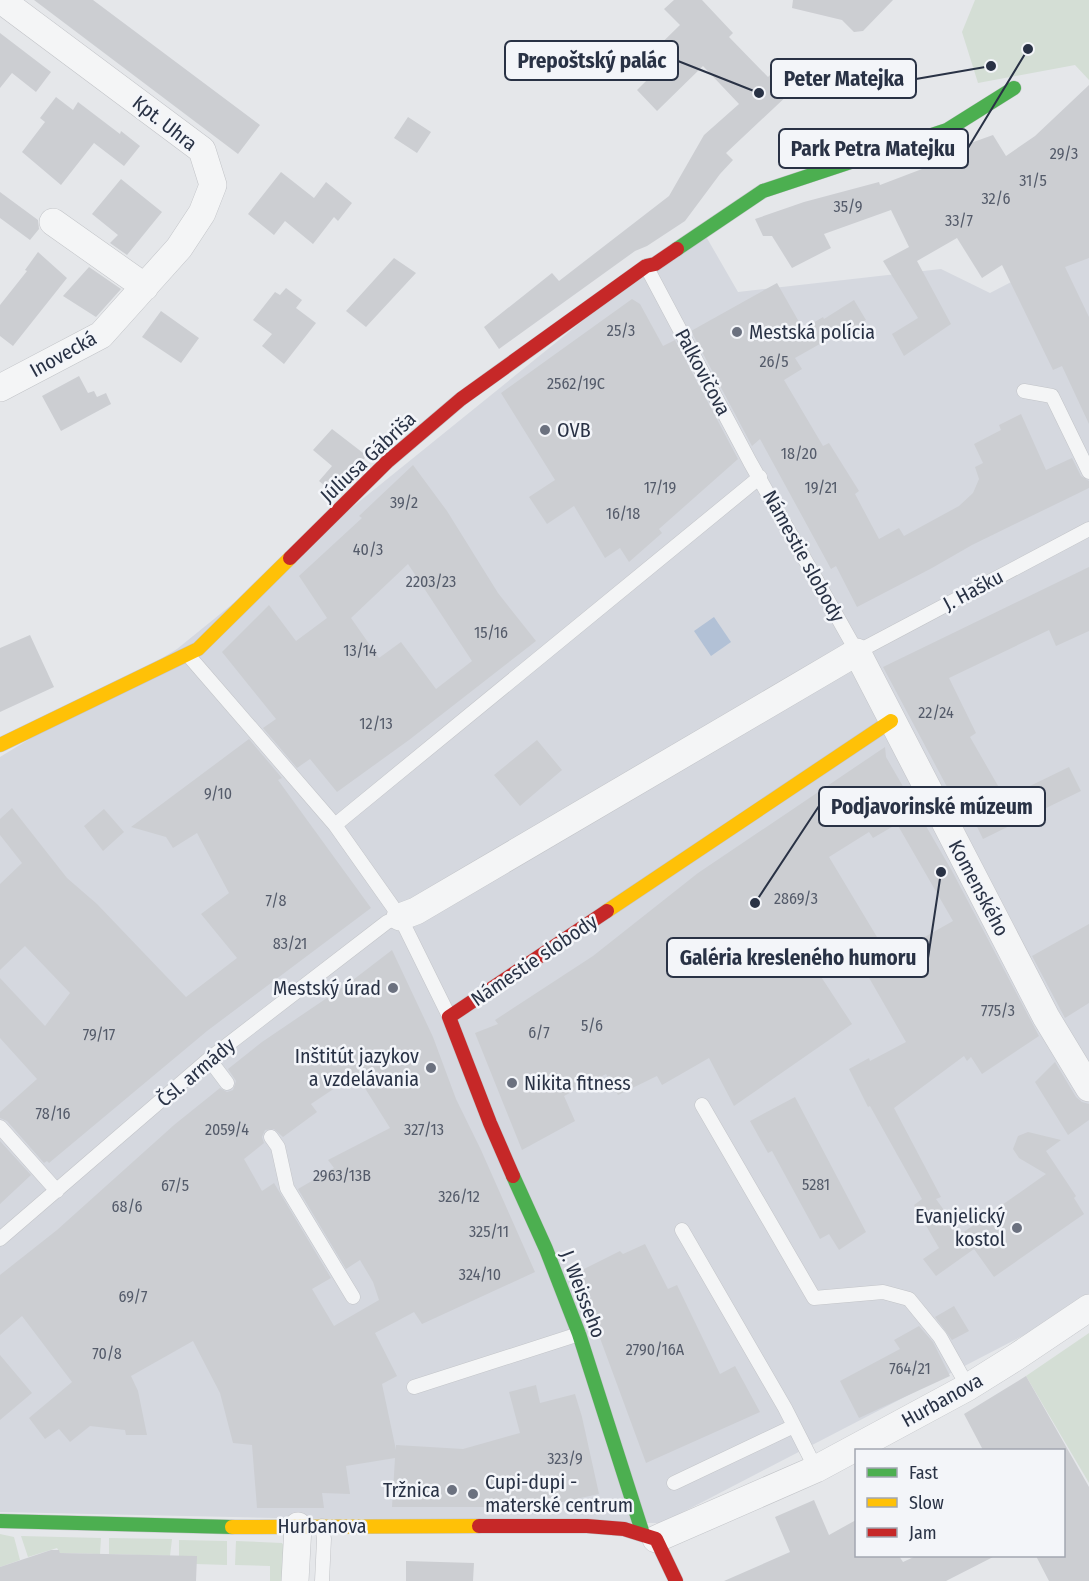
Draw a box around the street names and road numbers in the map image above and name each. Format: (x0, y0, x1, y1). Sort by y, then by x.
street label: Kpt. Uhra (128, 90, 202, 156)
street label: Palkovičova (670, 324, 736, 420)
street label: Inovecká (26, 326, 100, 382)
street label: Júliusa Gábriša (315, 407, 421, 507)
street label: Námestie slobody (758, 486, 850, 626)
street label: J. Hašku (939, 564, 1007, 616)
street label: Komenského (944, 836, 1014, 940)
street label: Námestie slobody (466, 909, 602, 1011)
street label: Čsl. armády (152, 1032, 240, 1112)
street label: J. Weisseho (555, 1247, 611, 1341)
street label: Hurbanova (897, 1368, 987, 1432)
street label: Hurbanova (277, 1514, 367, 1538)

